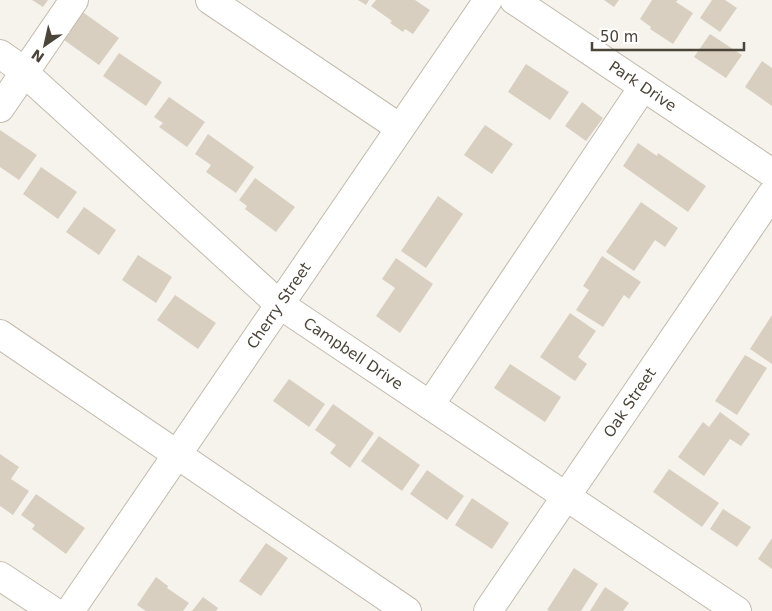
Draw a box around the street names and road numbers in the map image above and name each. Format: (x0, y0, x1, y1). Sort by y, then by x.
street label: Park Drive (606, 57, 680, 115)
street label: Cherry Street (243, 259, 315, 352)
street label: Campbell Drive (300, 314, 406, 393)
street label: Oak Street (600, 364, 660, 441)

